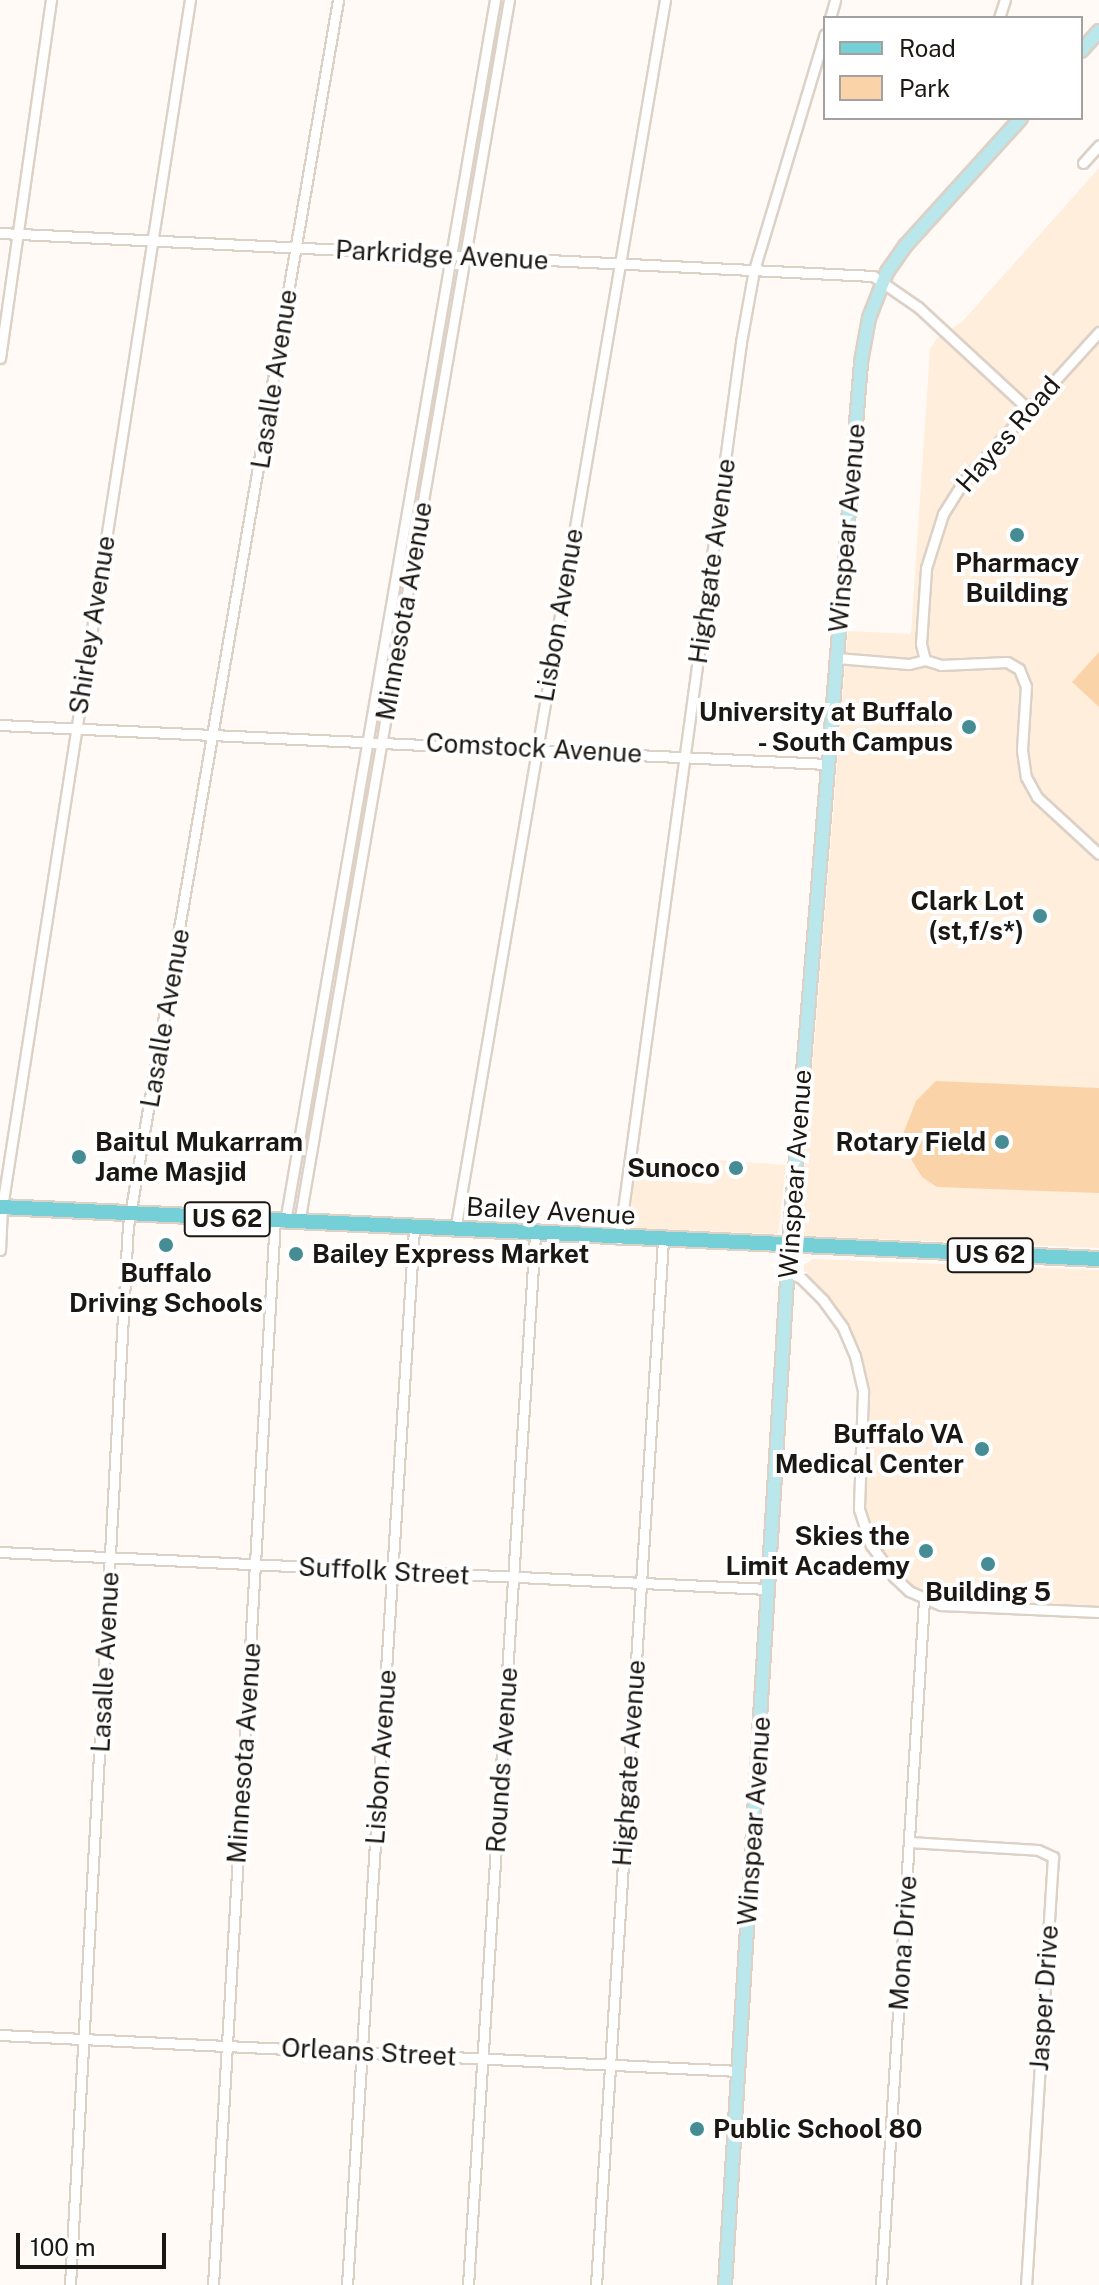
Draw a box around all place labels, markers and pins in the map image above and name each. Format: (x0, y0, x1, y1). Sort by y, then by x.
marker: Pharmacy Building (1008, 526, 1026, 544)
place label: Pharmacy Building (955, 547, 1079, 608)
place label: University at Buffalo - South Campus (699, 696, 953, 758)
marker: University at Buffalo - South Campus (960, 718, 978, 736)
place label: Clark Lot (st,f/s*) (910, 885, 1024, 946)
marker: Clark Lot (st,f/s*) (1031, 907, 1049, 925)
place label: Baitul Mukarram Jame Masjid (95, 1126, 303, 1188)
place label: Rotary Field (835, 1126, 986, 1158)
marker: Rotary Field (993, 1133, 1011, 1151)
marker: Baitul Mukarram Jame Masjid (70, 1148, 88, 1166)
place label: Sunoco (627, 1152, 720, 1184)
marker: Sunoco (727, 1159, 745, 1177)
marker: Buffalo Driving Schools (157, 1236, 175, 1254)
place label: Bailey Express Market (312, 1238, 590, 1270)
marker: Bailey Express Market (287, 1245, 305, 1263)
place label: Buffalo Driving Schools (69, 1257, 263, 1318)
place label: Buffalo VA Medical Center (775, 1418, 964, 1480)
marker: Buffalo VA Medical Center (971, 1438, 993, 1460)
place label: Skies the Limit Academy (725, 1520, 910, 1582)
marker: Skies the Limit Academy (917, 1542, 935, 1560)
marker: Building 5 (979, 1555, 997, 1573)
place label: Building 5 (925, 1576, 1051, 1608)
place label: Public School 80 (713, 2113, 923, 2145)
marker: Public School 80 (688, 2120, 706, 2138)

